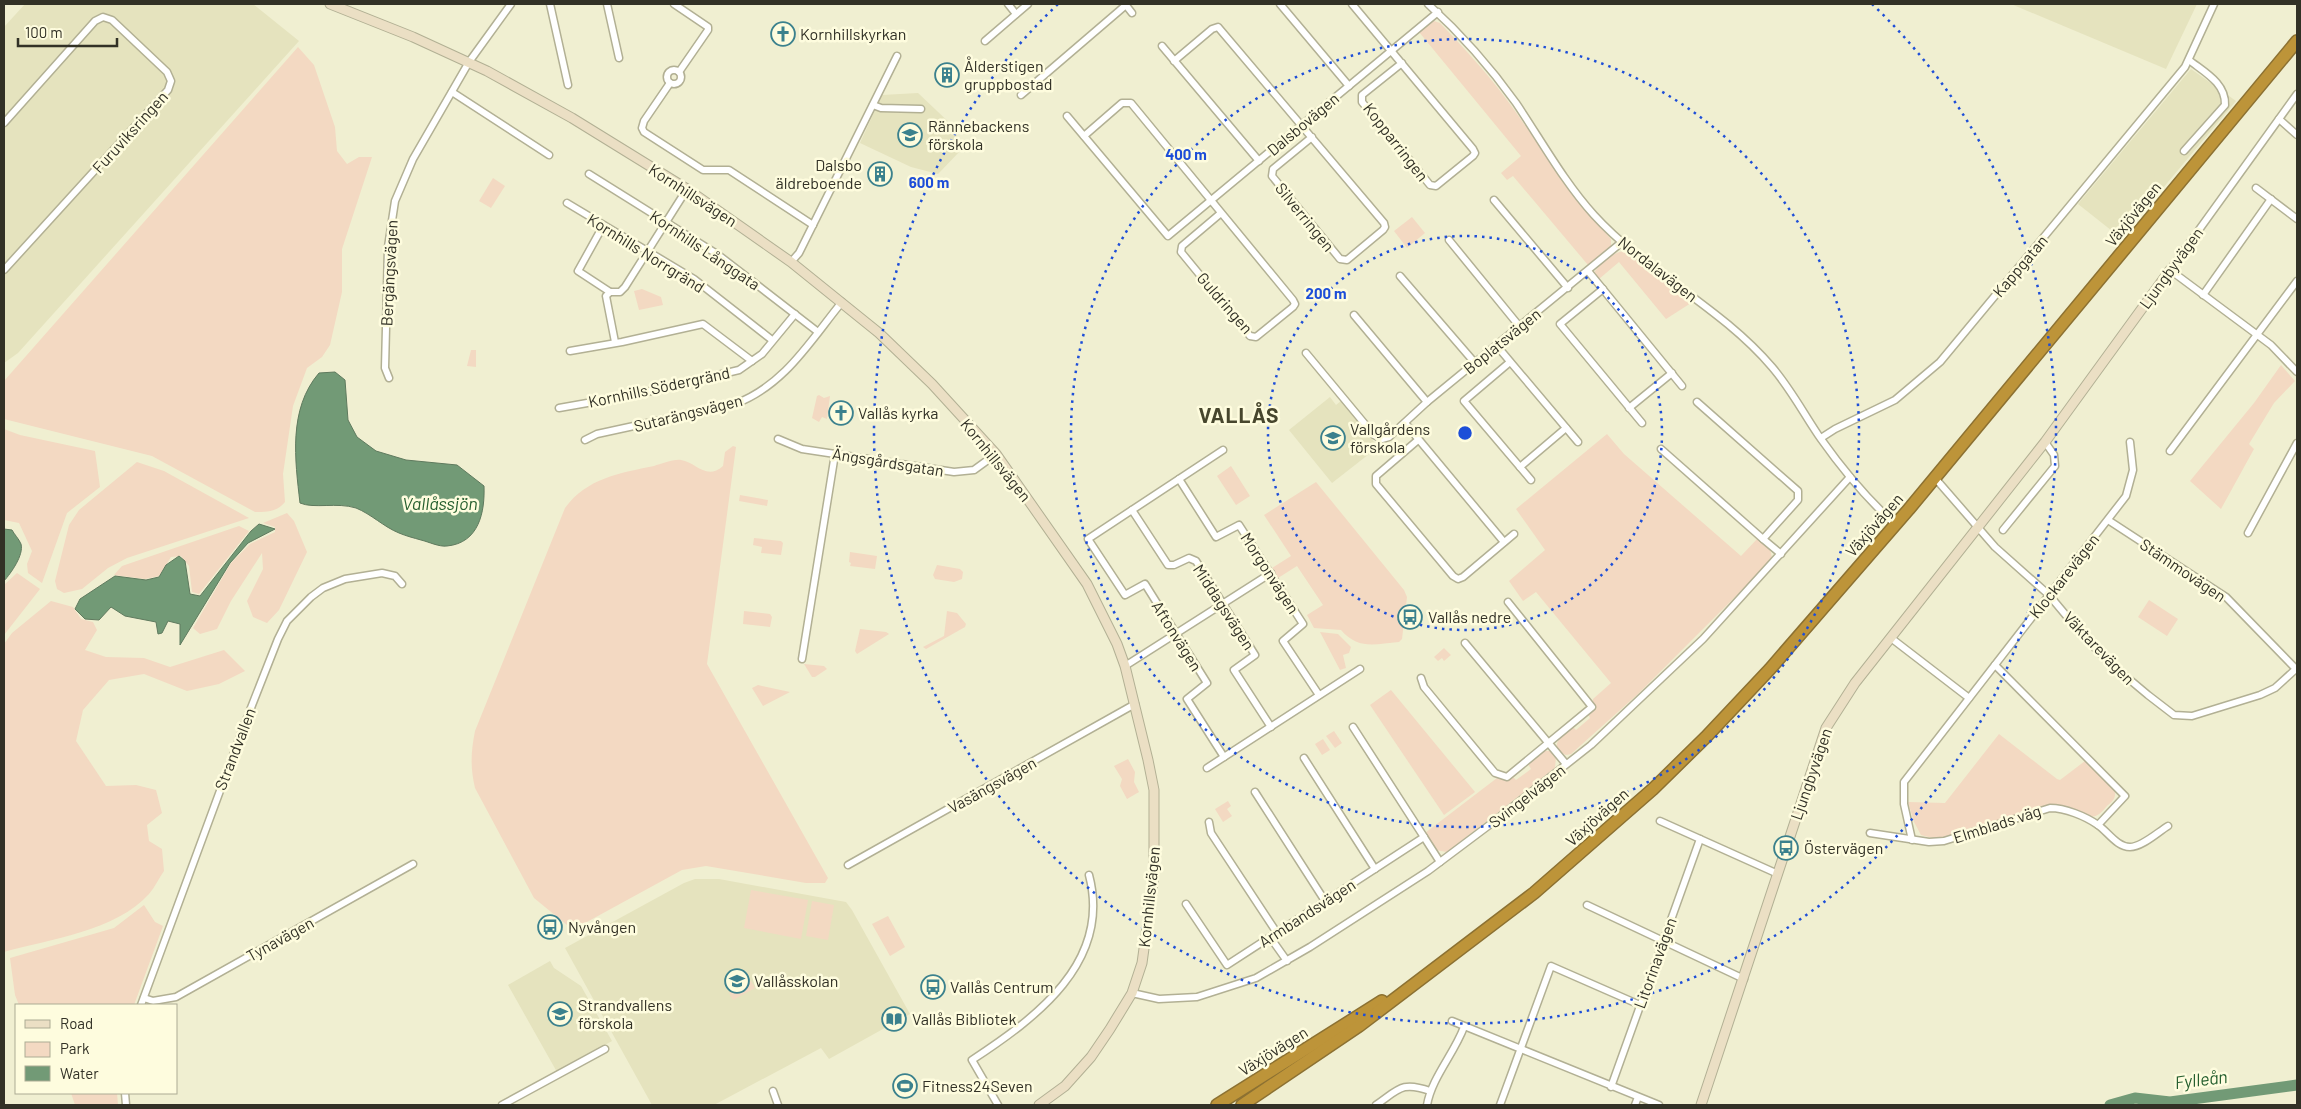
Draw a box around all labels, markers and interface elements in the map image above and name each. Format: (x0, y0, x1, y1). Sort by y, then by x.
scale bar (18, 15, 116, 47)
church icon: Kornhillskyrkan (770, 21, 796, 47)
text: 100 m (25, 23, 63, 41)
place label: Kornhillskyrkan (800, 24, 906, 43)
place label: Ålderstigen gruppbostad (964, 56, 1052, 93)
building icon: Ålderstigen gruppbostad (934, 62, 960, 88)
street label: Furuviksringen (88, 87, 171, 176)
street label: Dalsbovägen (1263, 88, 1342, 159)
street label: Kopparringen (1360, 99, 1433, 185)
place label: Rännebackens förskola (928, 116, 1029, 153)
school or university icon: Rännebackens förskola (897, 122, 923, 148)
text: 400 m (1165, 145, 1207, 163)
place label: Dalsbo äldreboende (776, 155, 862, 192)
street label: Kornhillsvägen (646, 159, 741, 230)
building icon: Dalsbo äldreboende (867, 161, 893, 187)
text: 600 m (909, 173, 949, 191)
street label: Växjövägen (2101, 177, 2165, 250)
street label: Silverringen (1272, 178, 1339, 255)
street label: Kornhills Långgata (647, 206, 764, 293)
street label: Kornhills Norrgränd (584, 209, 708, 296)
street label: Bergängsvägen (376, 219, 401, 327)
street label: Ljungbyvägen (2135, 223, 2207, 312)
street label: Kappgatan (1988, 231, 2051, 300)
street label: Nordalavägen (1615, 232, 1702, 305)
street label: Guldringen (1194, 268, 1257, 337)
text: 200 m (1305, 284, 1347, 302)
street label: Boplatsvägen (1459, 304, 1544, 377)
street label: Kornhills Södergränd (586, 362, 731, 411)
street label: Sutarängsvägen (632, 390, 744, 435)
church icon: Vallås kyrka (828, 400, 854, 426)
district label: VALLÅS (1198, 402, 1280, 427)
place label: Vallås kyrka (858, 403, 939, 422)
street label: Kornhillsvägen (957, 414, 1036, 505)
place label: Vallgårdens förskola (1350, 419, 1430, 456)
centre of rings (1456, 424, 1474, 442)
school or university icon: Vallgårdens förskola (1320, 425, 1346, 451)
street label: Ängsgårdsgatan (831, 443, 945, 480)
street label: Växjövägen (1841, 489, 1906, 560)
water label: Vallåssjön (402, 492, 478, 514)
street label: Morgonvägen (1237, 529, 1304, 617)
street label: Klockarevägen (2025, 530, 2102, 622)
street label: Stämmovägen (2137, 534, 2230, 605)
street label: Middagsvägen (1190, 560, 1259, 653)
street label: Aftonvägen (1148, 597, 1206, 674)
bus stop icon: Vallås nedre (1397, 604, 1423, 630)
place label: Vallås nedre (1428, 607, 1511, 626)
street label: Väktarevägen (2060, 607, 2139, 688)
street label: Strandvallen (210, 705, 259, 793)
street label: Ljungbyvägen (1786, 725, 1835, 822)
street label: Vasängsvägen (944, 752, 1039, 817)
street label: Svingelvägen (1485, 760, 1569, 831)
street label: Växjövägen (1561, 783, 1632, 850)
street label: Elmblads väg (1951, 800, 2043, 847)
bus stop icon: Östervägen (1773, 835, 1799, 861)
place label: Östervägen (1804, 838, 1883, 857)
street label: Kornhillsvägen (1134, 846, 1163, 948)
street label: Armbandsvägen (1255, 874, 1359, 951)
street label: Tynavägen (243, 912, 317, 965)
bus stop icon: Nyvången (537, 914, 563, 940)
street label: Litorinavägen (1629, 915, 1680, 1011)
place label: Nyvången (568, 917, 636, 936)
school or university icon: Vallåsskolan (724, 968, 750, 994)
place label: Vallåsskolan (754, 971, 838, 990)
bus stop icon: Vallås Centrum (920, 974, 946, 1000)
place label: Vallås Centrum (950, 977, 1054, 996)
place label: Strandvallens förskola (578, 995, 672, 1032)
school or university icon: Strandvallens förskola (547, 1001, 573, 1027)
legend (15, 1004, 178, 1094)
library icon: Vallås Bibliotek (881, 1006, 907, 1032)
place label: Vallås Bibliotek (912, 1009, 1017, 1028)
text: Road (60, 1014, 93, 1032)
street label: Växjövägen (1235, 1022, 1311, 1079)
text: Park (60, 1039, 90, 1057)
text: Water (60, 1064, 99, 1082)
water label: Fylleån (2173, 1065, 2228, 1093)
sports icon: Fitness24Seven (892, 1073, 918, 1099)
place label: Fitness24Seven (922, 1076, 1033, 1095)

